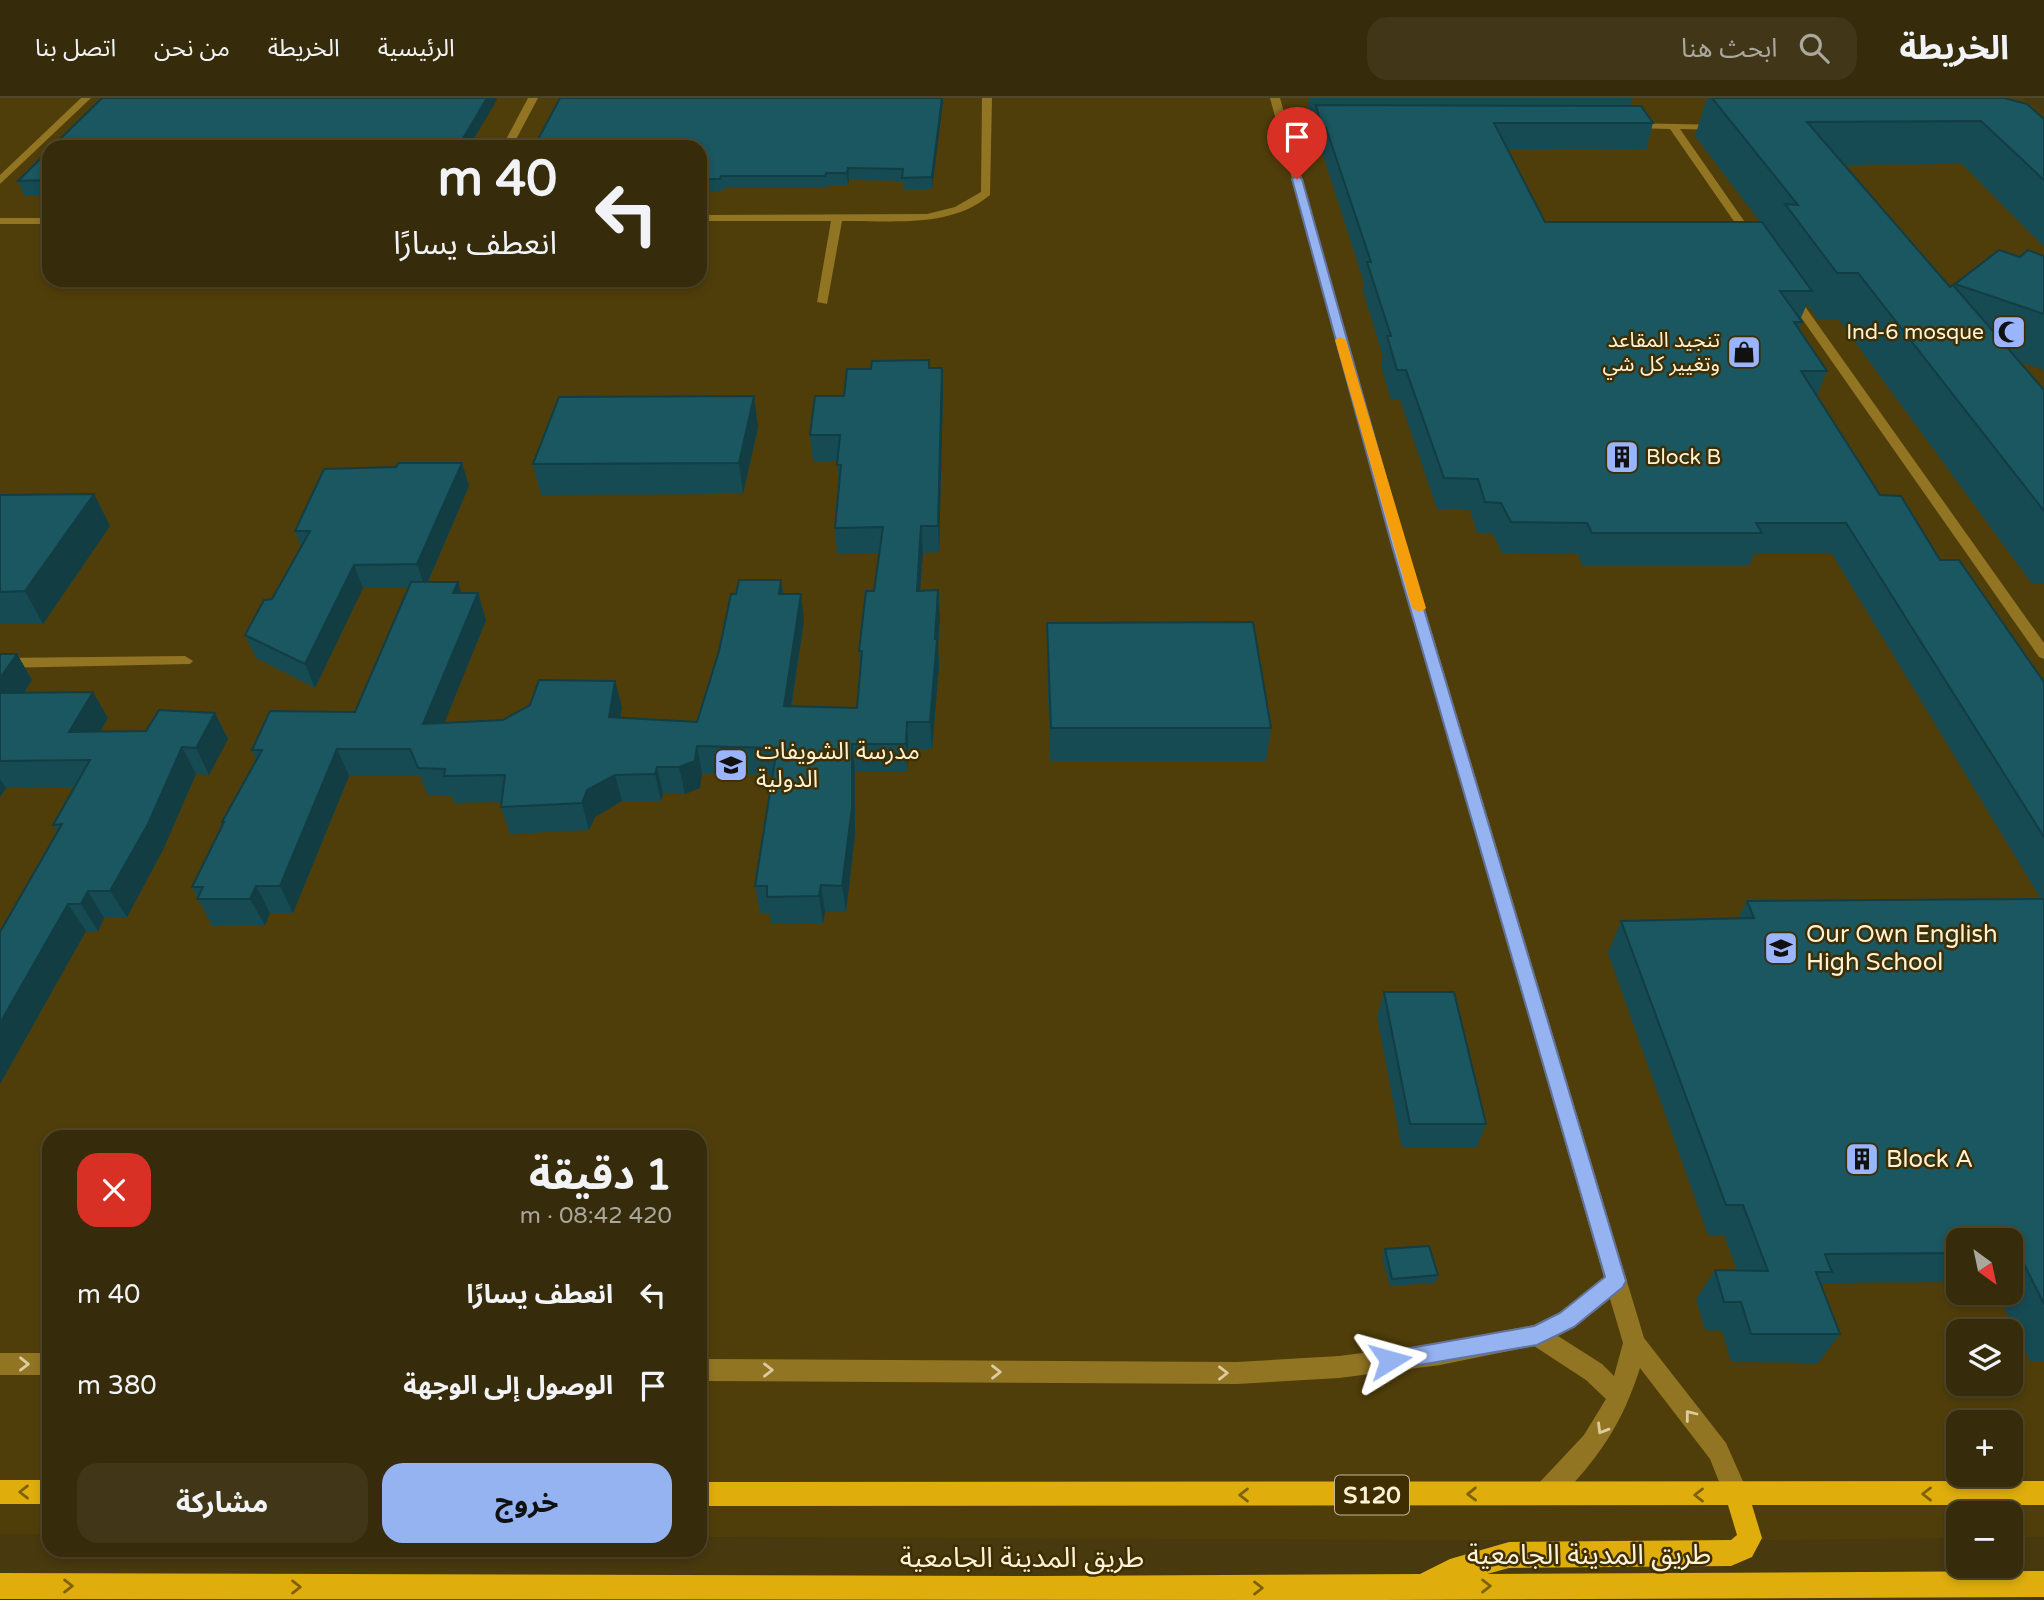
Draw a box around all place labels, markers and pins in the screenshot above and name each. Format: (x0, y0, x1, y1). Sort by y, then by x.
pin (1267, 107, 1327, 179)
mosque icon: Ind-6 mosque (1990, 313, 2028, 351)
place label: Ind-6 mosque (1846, 320, 1984, 345)
place label: تنجيد المقاعد وتغيير كل شي (1603, 328, 1720, 380)
shop icon: تنجيد المقاعد وتغيير كل شي (1725, 333, 1763, 371)
building icon: Block B (1603, 438, 1641, 476)
place label: Block B (1646, 445, 1721, 470)
place label: مدرسة الشويفات الدولية (756, 737, 920, 794)
school or university icon: مدرسة الشويفات الدولية (712, 746, 750, 784)
place label: Our Own English High School (1806, 920, 1998, 977)
school or university icon: Our Own English High School (1762, 929, 1800, 967)
building icon: Block A (1843, 1140, 1881, 1178)
place label: Block A (1886, 1145, 1973, 1174)

